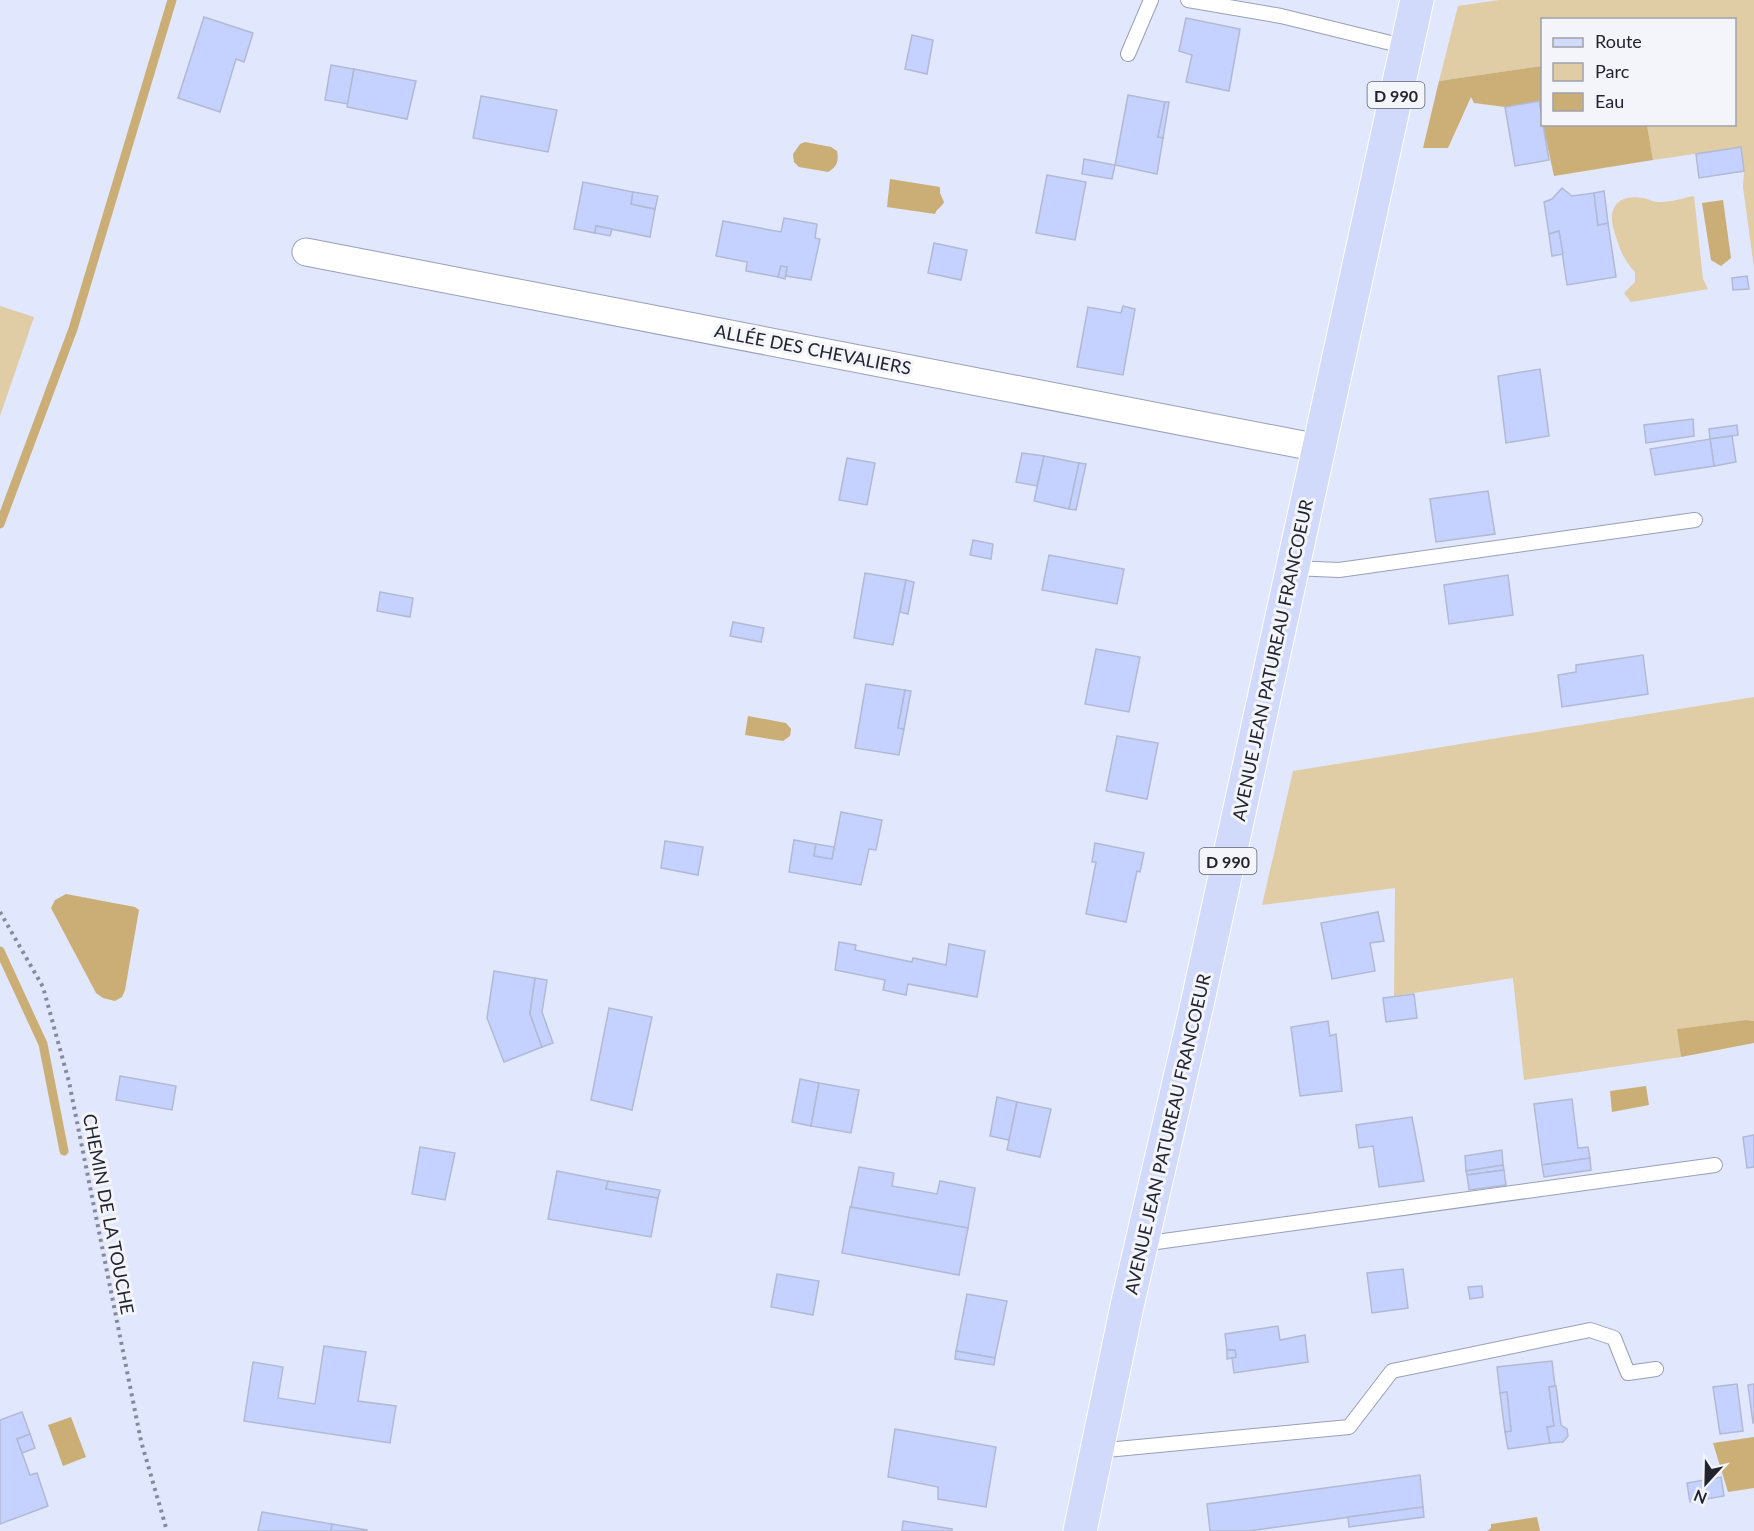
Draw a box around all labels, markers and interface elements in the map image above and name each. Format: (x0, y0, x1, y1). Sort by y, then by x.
legend (1541, 18, 1736, 126)
text: Route (1595, 30, 1642, 52)
text: Parc (1595, 60, 1630, 82)
road number: D 990 (1368, 82, 1424, 108)
text: Eau (1595, 90, 1624, 112)
street label: ALLÉE DES CHEVALIERS (713, 319, 913, 379)
street label: AVENUE JEAN PATUREAU FRANCOEUR (1227, 496, 1317, 823)
road number: D 990 (1200, 848, 1256, 874)
street label: AVENUE JEAN PATUREAU FRANCOEUR (1119, 971, 1215, 1296)
street label: CHEMIN DE LA TOUCHE (79, 1112, 139, 1316)
north arrow (1676, 1453, 1736, 1513)
text: N (1691, 1486, 1709, 1508)

